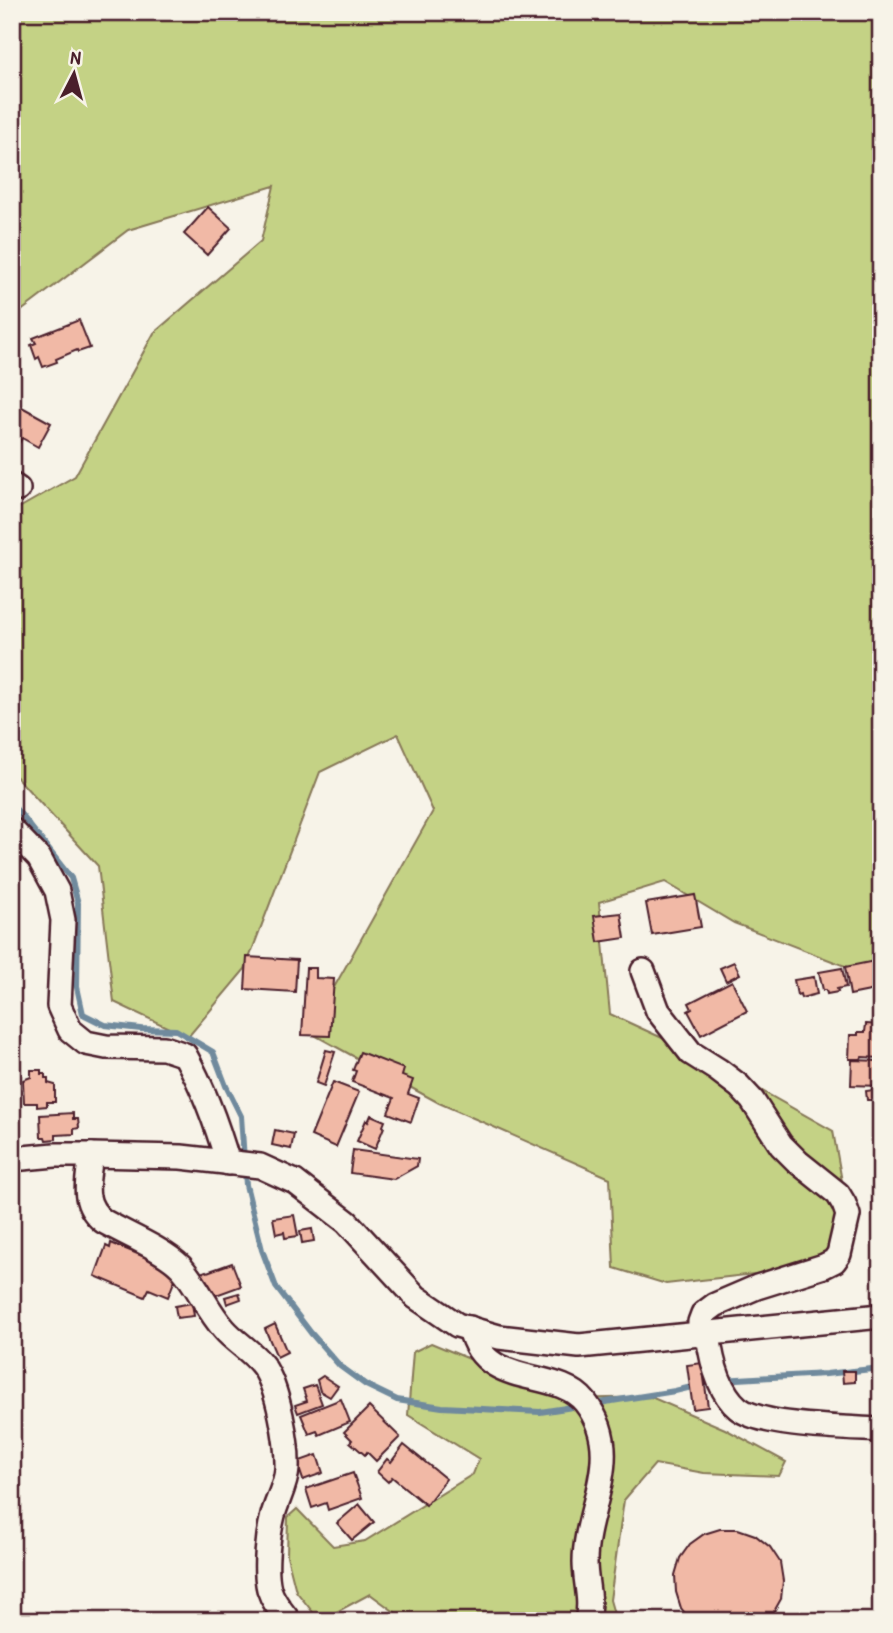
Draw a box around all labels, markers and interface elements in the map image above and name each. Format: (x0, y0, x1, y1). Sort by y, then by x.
north arrow (38, 38, 108, 108)
text: N (69, 44, 82, 71)

